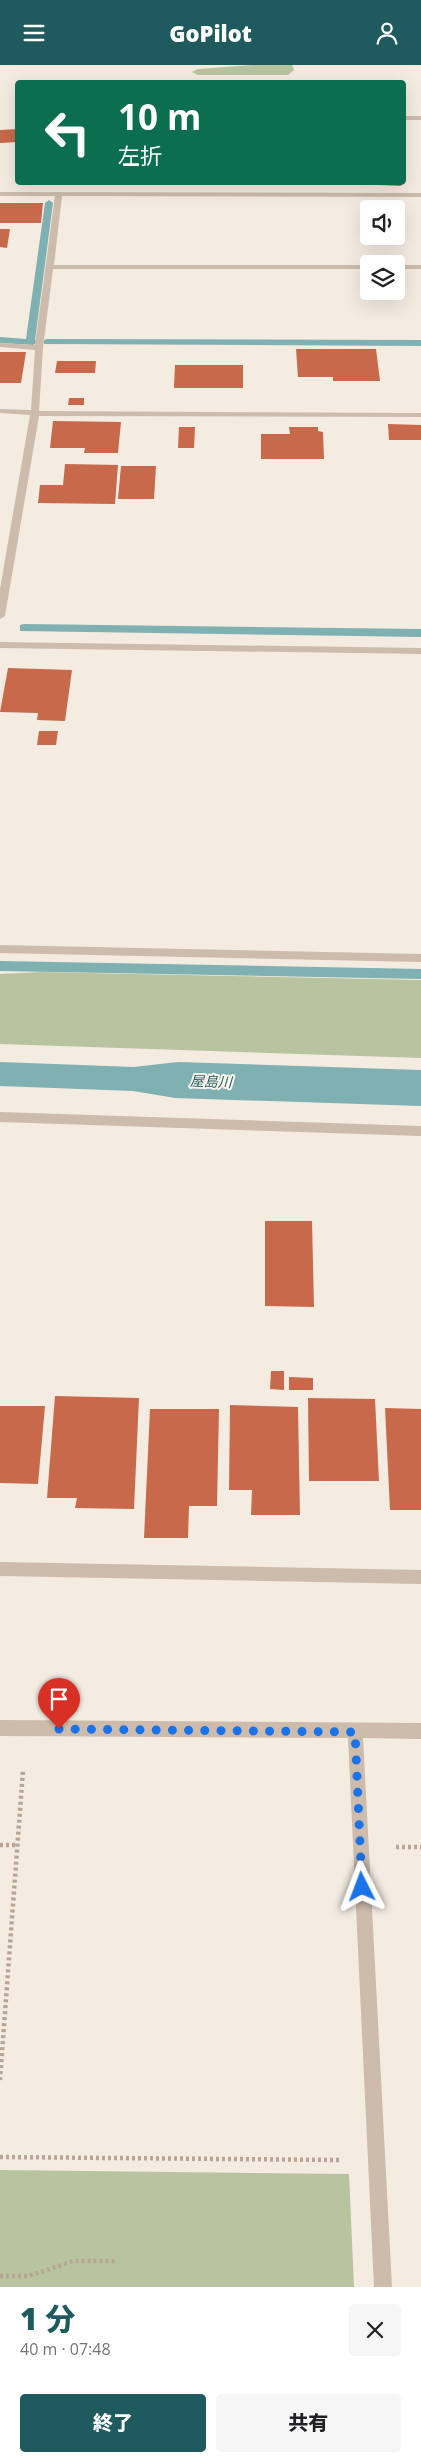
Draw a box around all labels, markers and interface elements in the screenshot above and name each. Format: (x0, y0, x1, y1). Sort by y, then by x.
text: GoPilot (169, 18, 252, 48)
icon: menu (20, 19, 48, 47)
icon: person (373, 19, 401, 47)
text: 10 m (118, 93, 201, 140)
icon: left (35, 100, 100, 165)
text: 左折 (118, 140, 162, 170)
map controls (360, 200, 405, 300)
button: sound (360, 200, 405, 245)
button: layers (360, 255, 405, 300)
water label: 屋島川 (190, 1071, 234, 1091)
pin (38, 1678, 80, 1729)
icon: arrive (45, 1685, 73, 1713)
position arrow (335, 1860, 387, 1912)
text: 1 分 (20, 2298, 75, 2339)
button: close (349, 2304, 401, 2356)
text: 40 m · 07:48 (20, 2338, 111, 2360)
button: 終了 (20, 2394, 206, 2452)
button: 共有 (216, 2394, 401, 2452)

